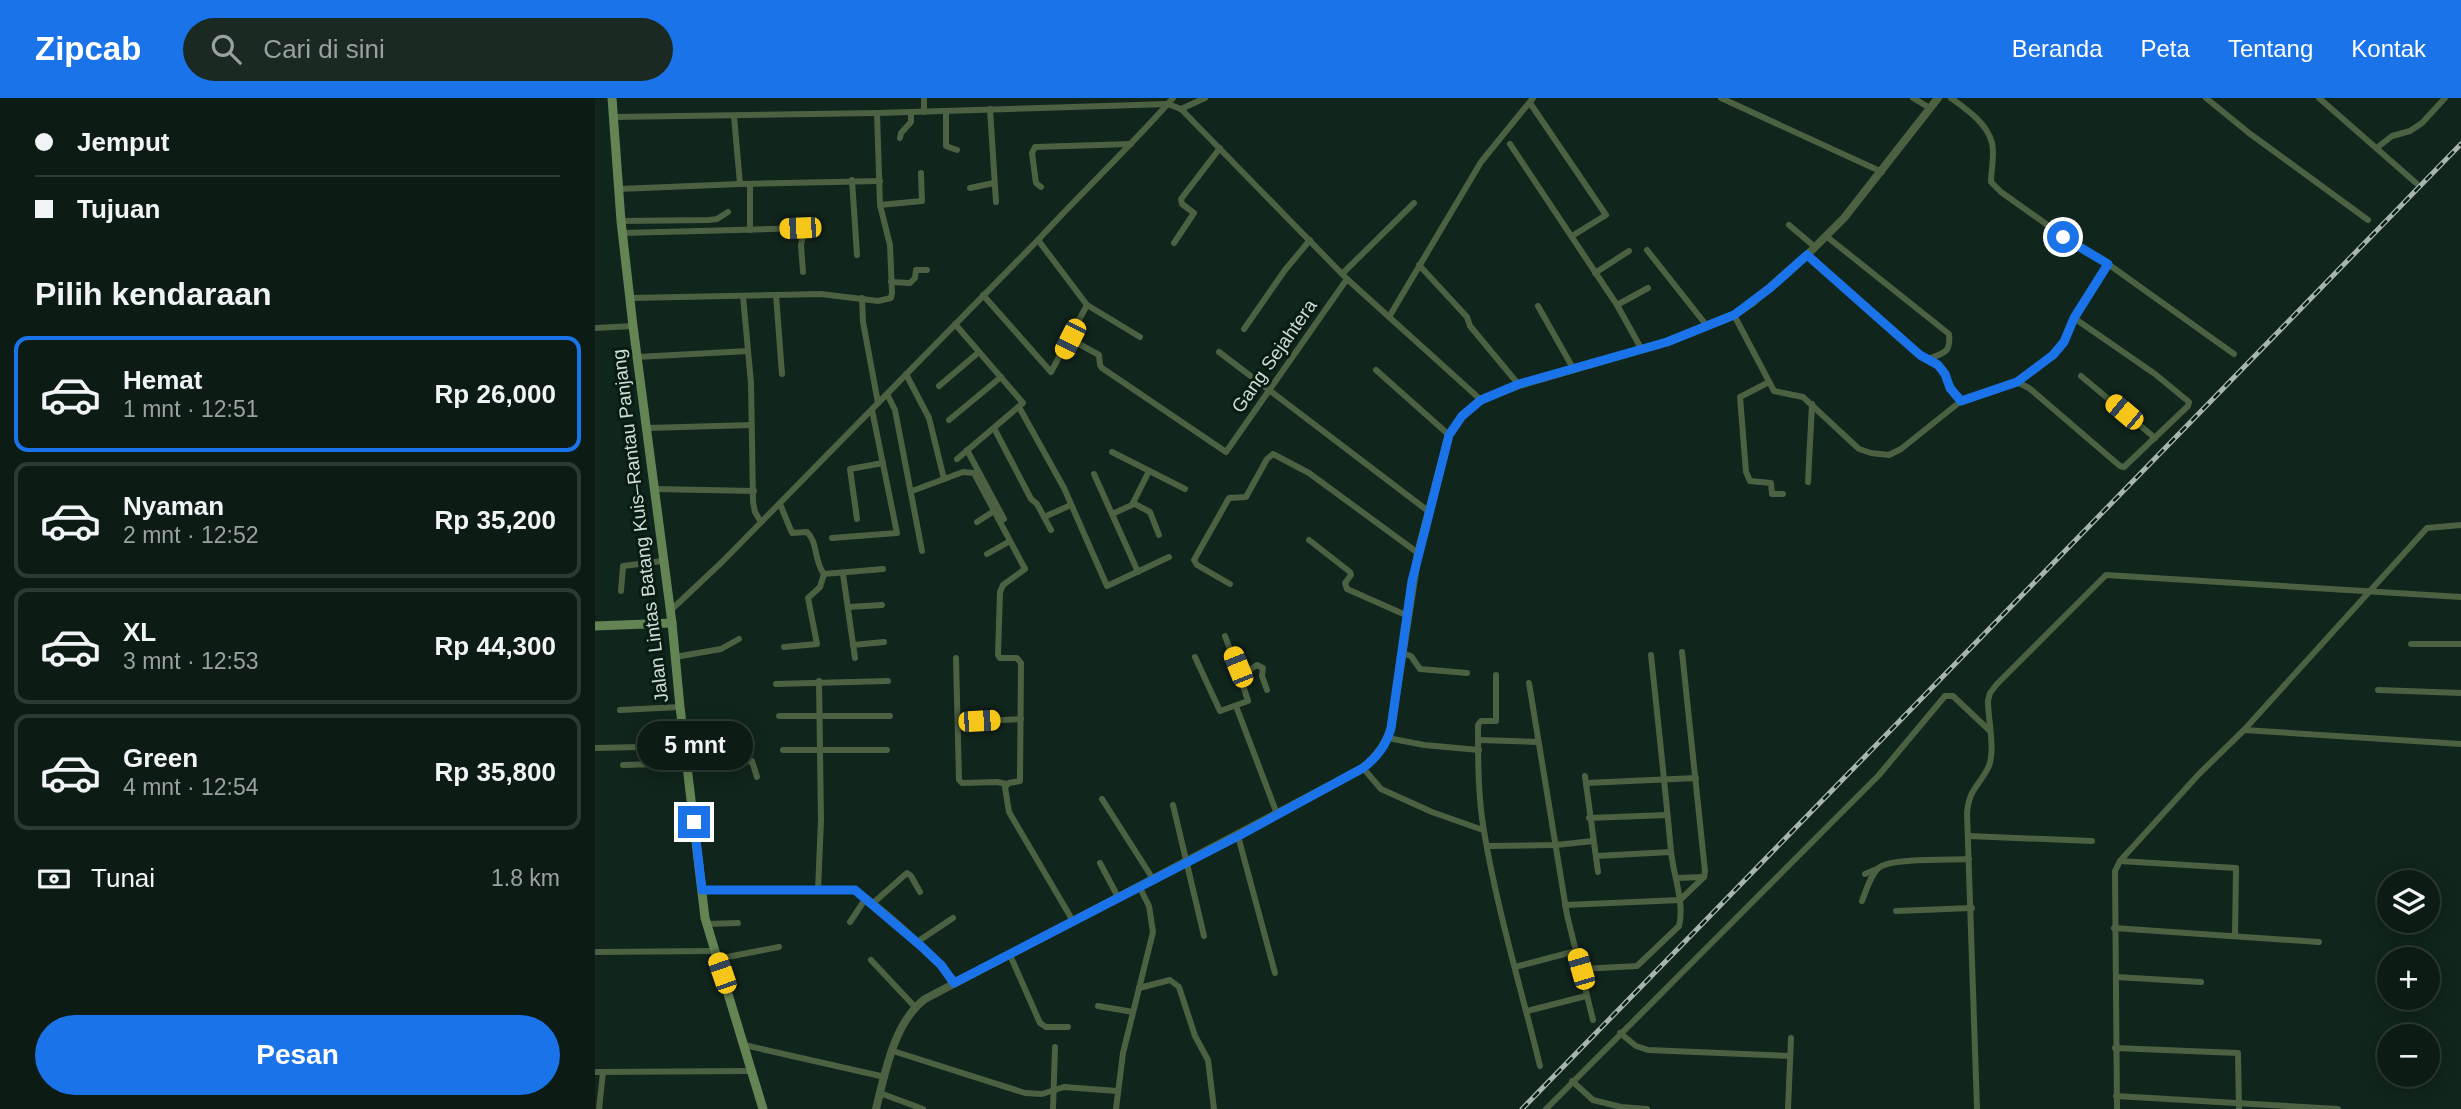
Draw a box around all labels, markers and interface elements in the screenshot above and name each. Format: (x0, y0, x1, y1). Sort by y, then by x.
search box (183, 18, 673, 81)
text: Zipcab (35, 30, 141, 67)
icon: search (207, 30, 245, 68)
text: Cari di sini (263, 34, 385, 64)
text: Beranda (2012, 35, 2103, 62)
text: Peta (2141, 35, 2190, 62)
text: Tentang (2228, 35, 2313, 62)
text: Kontak (2351, 35, 2426, 62)
text: Jemput (77, 127, 169, 157)
text: Tujuan (77, 194, 160, 224)
car (779, 217, 822, 239)
route start (2047, 221, 2079, 253)
text: Pilih kendaraan (35, 276, 272, 312)
street label: Gang Sejahtera (1227, 295, 1321, 417)
car (1052, 316, 1089, 362)
street label: Jalan Lintas Batang Kuis–Rantau Panjang (608, 348, 672, 704)
icon: car (39, 363, 102, 426)
text: Hemat (123, 365, 202, 395)
text: Rp 26,000 (435, 379, 556, 409)
car (2102, 390, 2147, 434)
text: 1 mnt · 12:51 (123, 396, 259, 422)
icon: car (39, 489, 102, 552)
text: Nyaman (123, 491, 224, 521)
text: Rp 35,200 (435, 505, 556, 535)
text: 2 mnt · 12:52 (123, 522, 259, 548)
icon: car (39, 615, 102, 678)
text: XL (123, 617, 156, 647)
text: Rp 44,300 (435, 631, 556, 661)
car (1221, 644, 1256, 690)
text: 3 mnt · 12:53 (123, 648, 259, 674)
car (958, 709, 1001, 733)
callout: 5 mnt (636, 720, 752, 770)
text: 5 mnt (664, 732, 726, 758)
icon: car (39, 741, 102, 804)
text: Green (123, 743, 198, 773)
text: Rp 35,800 (435, 757, 556, 787)
text: 4 mnt · 12:54 (123, 774, 259, 800)
route end (678, 806, 710, 838)
icon: cash (35, 860, 73, 898)
text: Tunai (91, 863, 155, 893)
text: 1.8 km (491, 865, 560, 891)
map controls (2377, 870, 2440, 1087)
button: layers (2377, 870, 2440, 933)
car (1566, 946, 1597, 992)
button: + (2377, 947, 2440, 1010)
car (706, 950, 739, 996)
button: Pesan (35, 1015, 560, 1095)
button: − (2377, 1024, 2440, 1087)

